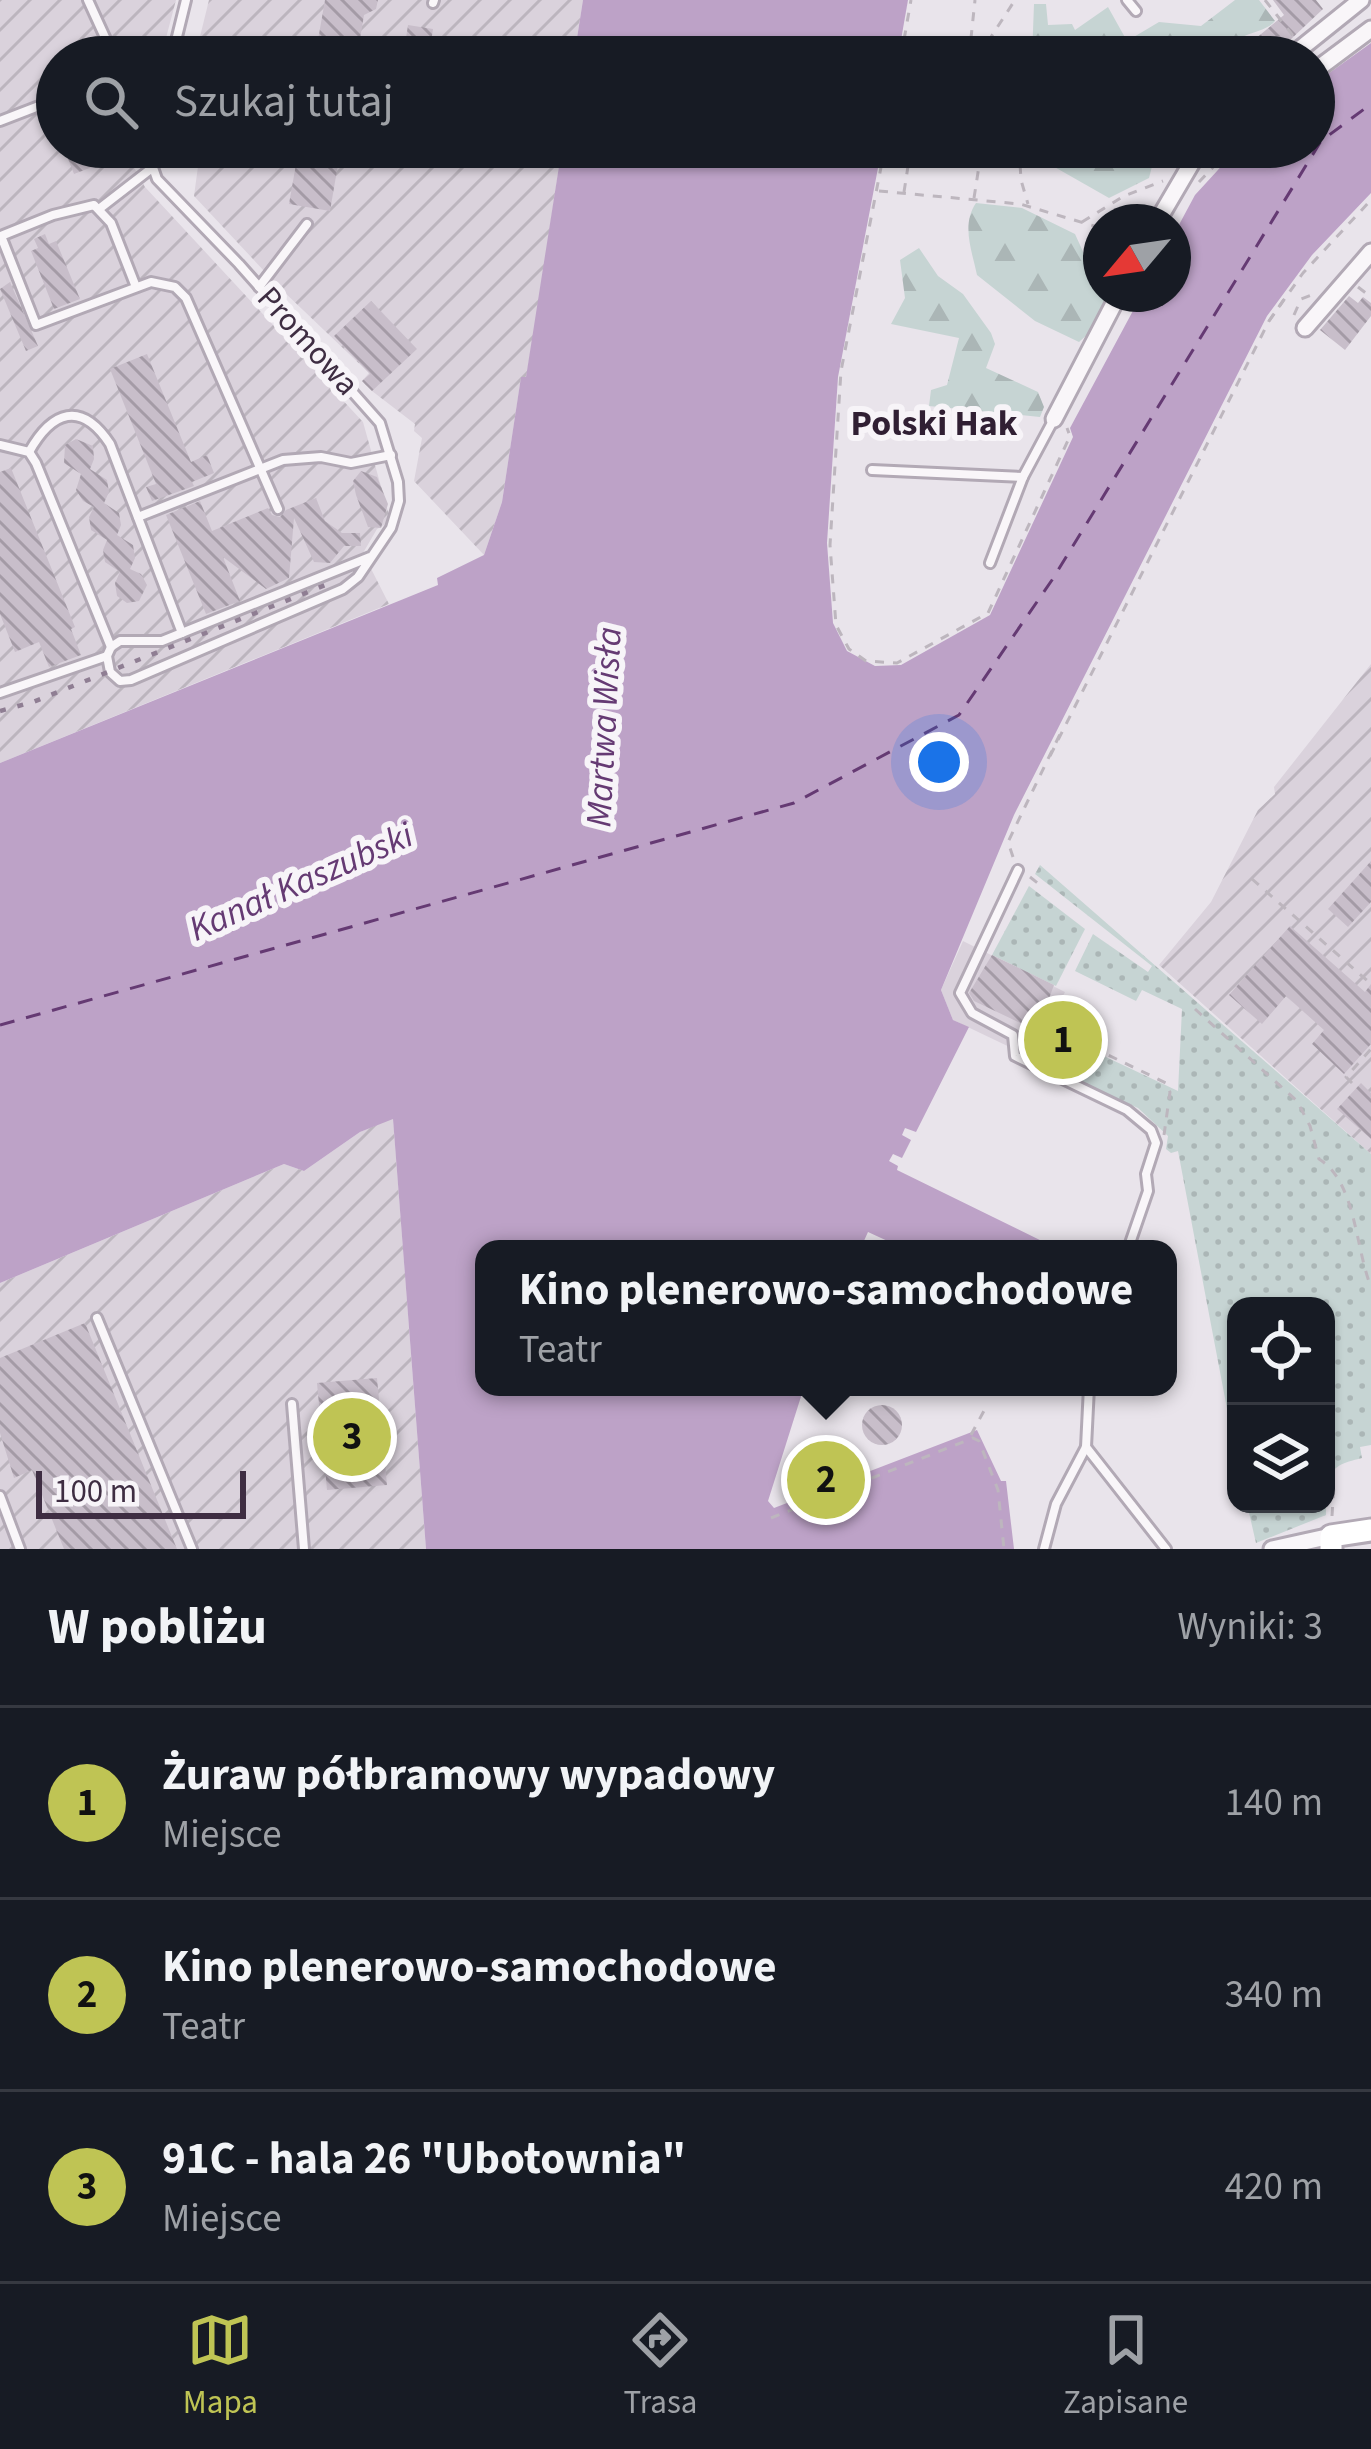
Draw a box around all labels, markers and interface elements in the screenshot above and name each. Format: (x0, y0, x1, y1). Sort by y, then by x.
search box (36, 36, 1335, 168)
icon: search (78, 69, 144, 135)
text: Szukaj tutaj (174, 70, 394, 134)
north arrow (1083, 204, 1191, 312)
street label: Promowa (246, 276, 370, 406)
district label: Polski Hak (851, 398, 1018, 449)
water label: Martwa Wisła (573, 626, 635, 828)
your location (909, 732, 969, 792)
water label: Kanał Kaszubski (181, 810, 422, 954)
pin: 1 (1024, 995, 1102, 1085)
popup (475, 1240, 1177, 1396)
text: Kino plenerowo-samochodowe (519, 1258, 1133, 1322)
map controls (1227, 1297, 1335, 1513)
button: locate (1227, 1297, 1335, 1405)
text: Teatr (519, 1322, 602, 1378)
pin: 3 (313, 1392, 391, 1482)
button: layers (1227, 1405, 1335, 1513)
pin: 2 (787, 1435, 865, 1525)
scale bar (36, 1465, 246, 1518)
text: 100 m (54, 1468, 137, 1515)
text: W pobliżu (48, 1591, 267, 1663)
text: Wyniki: 3 (1177, 1599, 1323, 1655)
text: Żuraw półbramowy wypadowy (162, 1743, 775, 1807)
text: 1 (77, 1775, 97, 1831)
text: 140 m (1225, 1775, 1323, 1831)
text: Miejsce (162, 1807, 282, 1863)
text: Kino plenerowo-samochodowe (162, 1935, 777, 1999)
text: 2 (77, 1967, 97, 2023)
text: 340 m (1225, 1967, 1323, 2023)
text: Teatr (162, 1999, 245, 2055)
text: 91C - hala 26 "Ubotownia" (162, 2127, 686, 2191)
text: 3 (77, 2159, 97, 2215)
text: 420 m (1225, 2159, 1323, 2215)
text: Miejsce (162, 2191, 282, 2247)
tab: Mapa (183, 2307, 258, 2426)
tab: Trasa (623, 2307, 697, 2426)
tab: Zapisane (1063, 2307, 1188, 2426)

